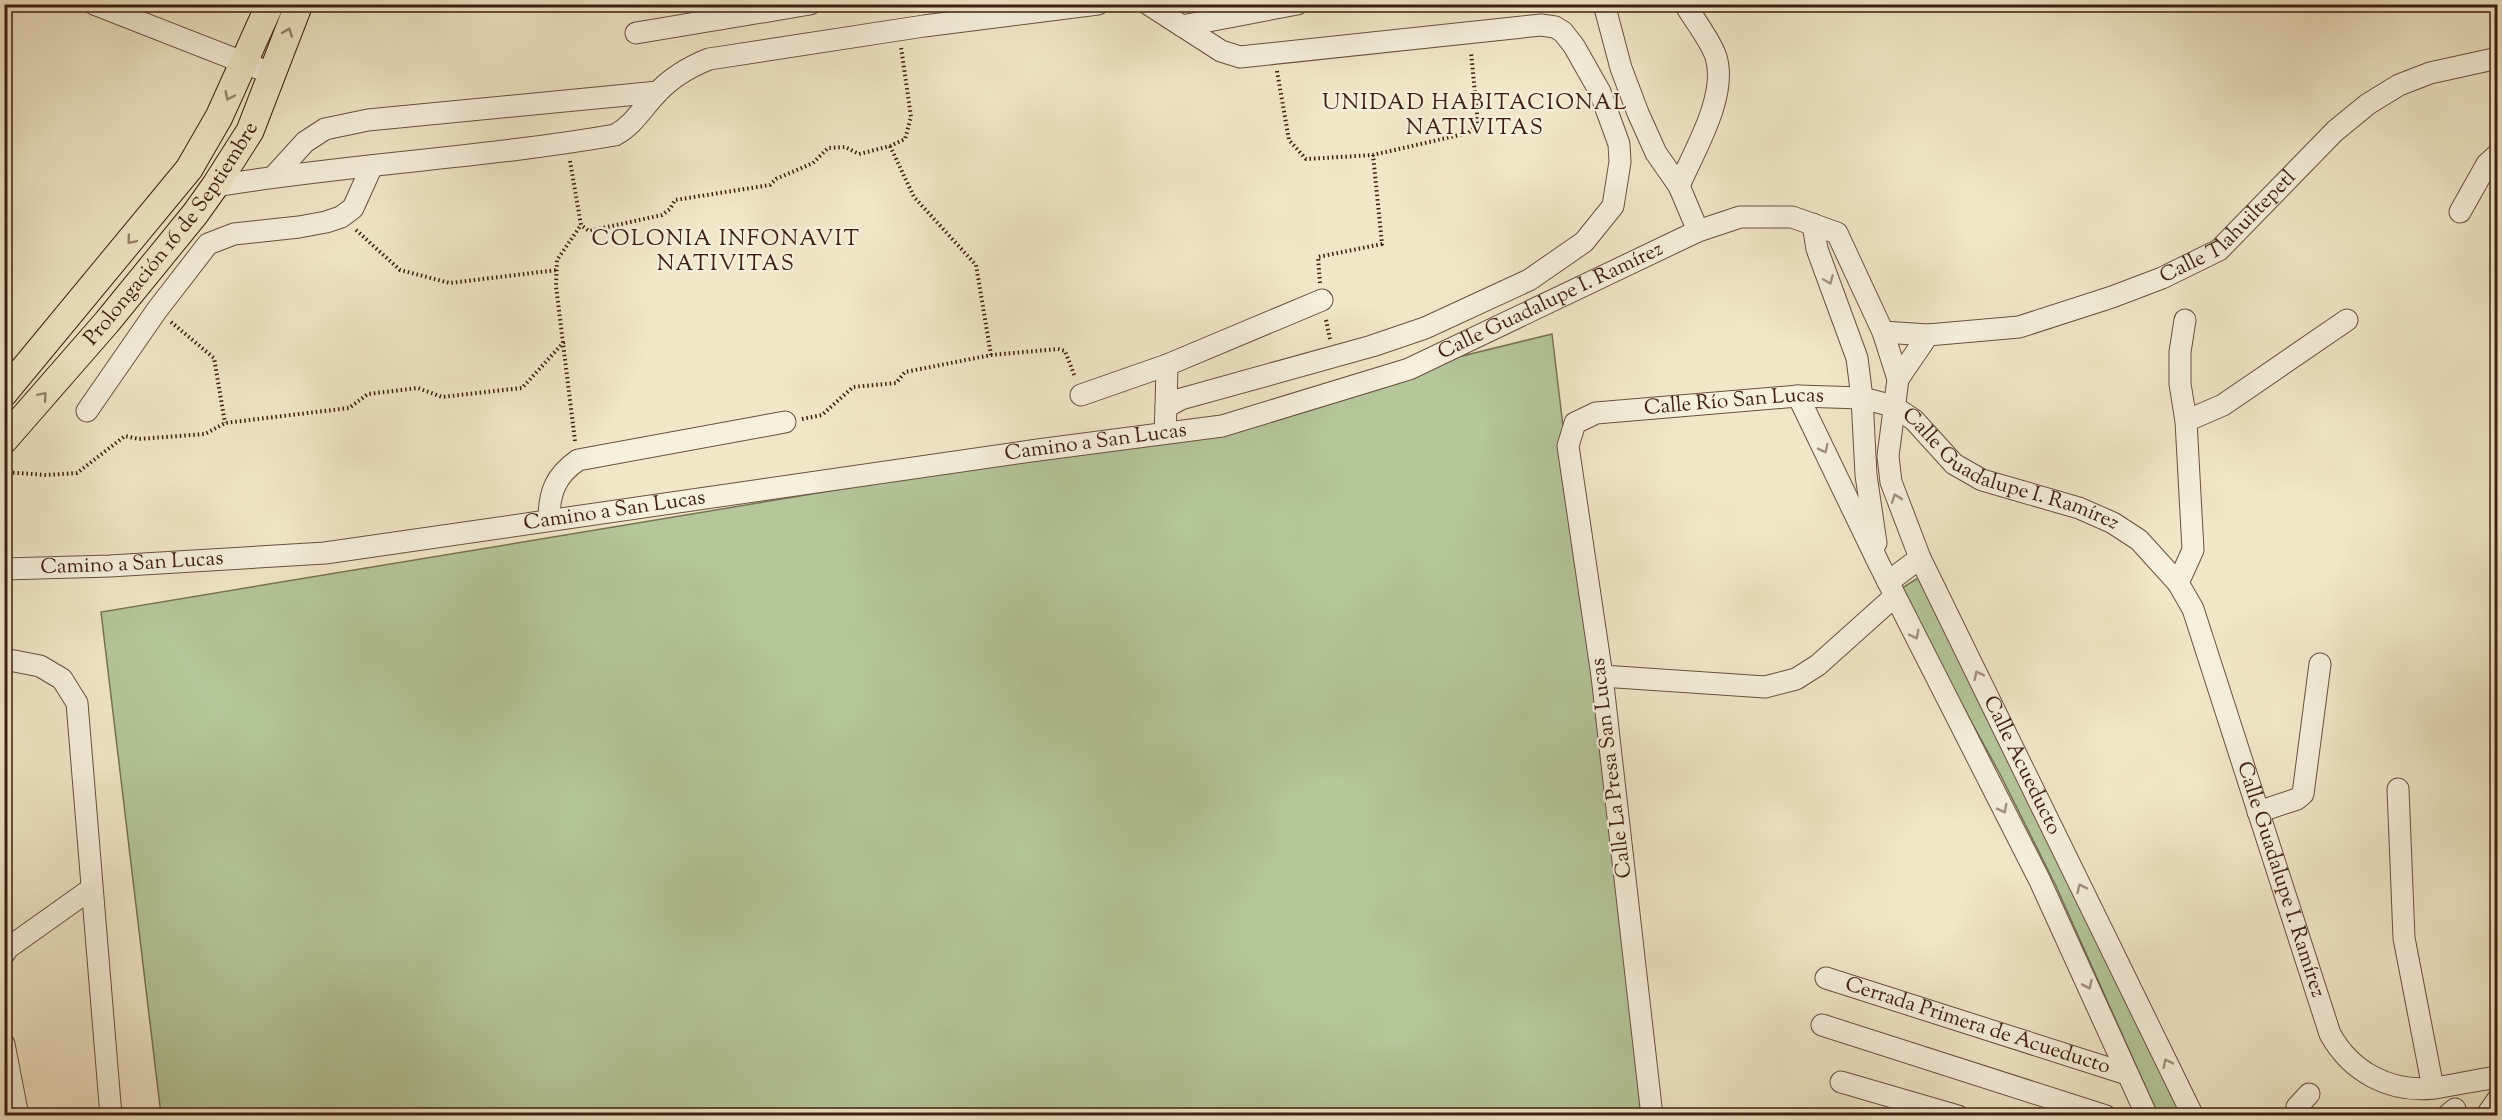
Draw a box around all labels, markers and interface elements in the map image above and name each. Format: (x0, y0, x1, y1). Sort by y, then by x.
one-way arrow (281, 27, 294, 38)
district label: UNIDAD HABITACIONAL NATIVITAS (1322, 88, 1628, 145)
one-way arrow (225, 90, 237, 101)
street label: Prolongación 16 de Septiembre (77, 118, 267, 353)
street label: Calle Tlahuiltepetl (2155, 164, 2304, 292)
district label: COLONIA INFONAVIT NATIVITAS (592, 224, 860, 281)
one-way arrow (128, 233, 139, 244)
street label: Calle Guadalupe I. Ramírez (1433, 235, 1668, 368)
one-way arrow (1822, 273, 1834, 284)
street label: Calle Río San Lucas (1643, 381, 1824, 424)
one-way arrow (36, 392, 47, 403)
street label: Calle Guadalupe I. Ramírez (1896, 401, 2125, 538)
street label: Camino a San Lucas (1003, 416, 1189, 470)
one-way arrow (1816, 442, 1828, 453)
street label: Camino a San Lucas (522, 483, 707, 539)
one-way arrow (1891, 493, 1904, 504)
street label: Camino a San Lucas (40, 544, 224, 583)
one-way arrow (1908, 629, 1919, 640)
street label: Calle La Presa San Lucas (1584, 656, 1640, 880)
one-way arrow (1973, 670, 1985, 681)
street label: Calle Acueducto (1975, 691, 2068, 840)
street label: Calle Guadalupe I. Ramírez (2228, 758, 2332, 1002)
one-way arrow (1996, 803, 2008, 814)
one-way arrow (2077, 883, 2089, 894)
street label: Cerrada Primera de Acueducto (1841, 970, 2114, 1083)
one-way arrow (2081, 978, 2093, 989)
one-way arrow (2163, 1058, 2174, 1069)

